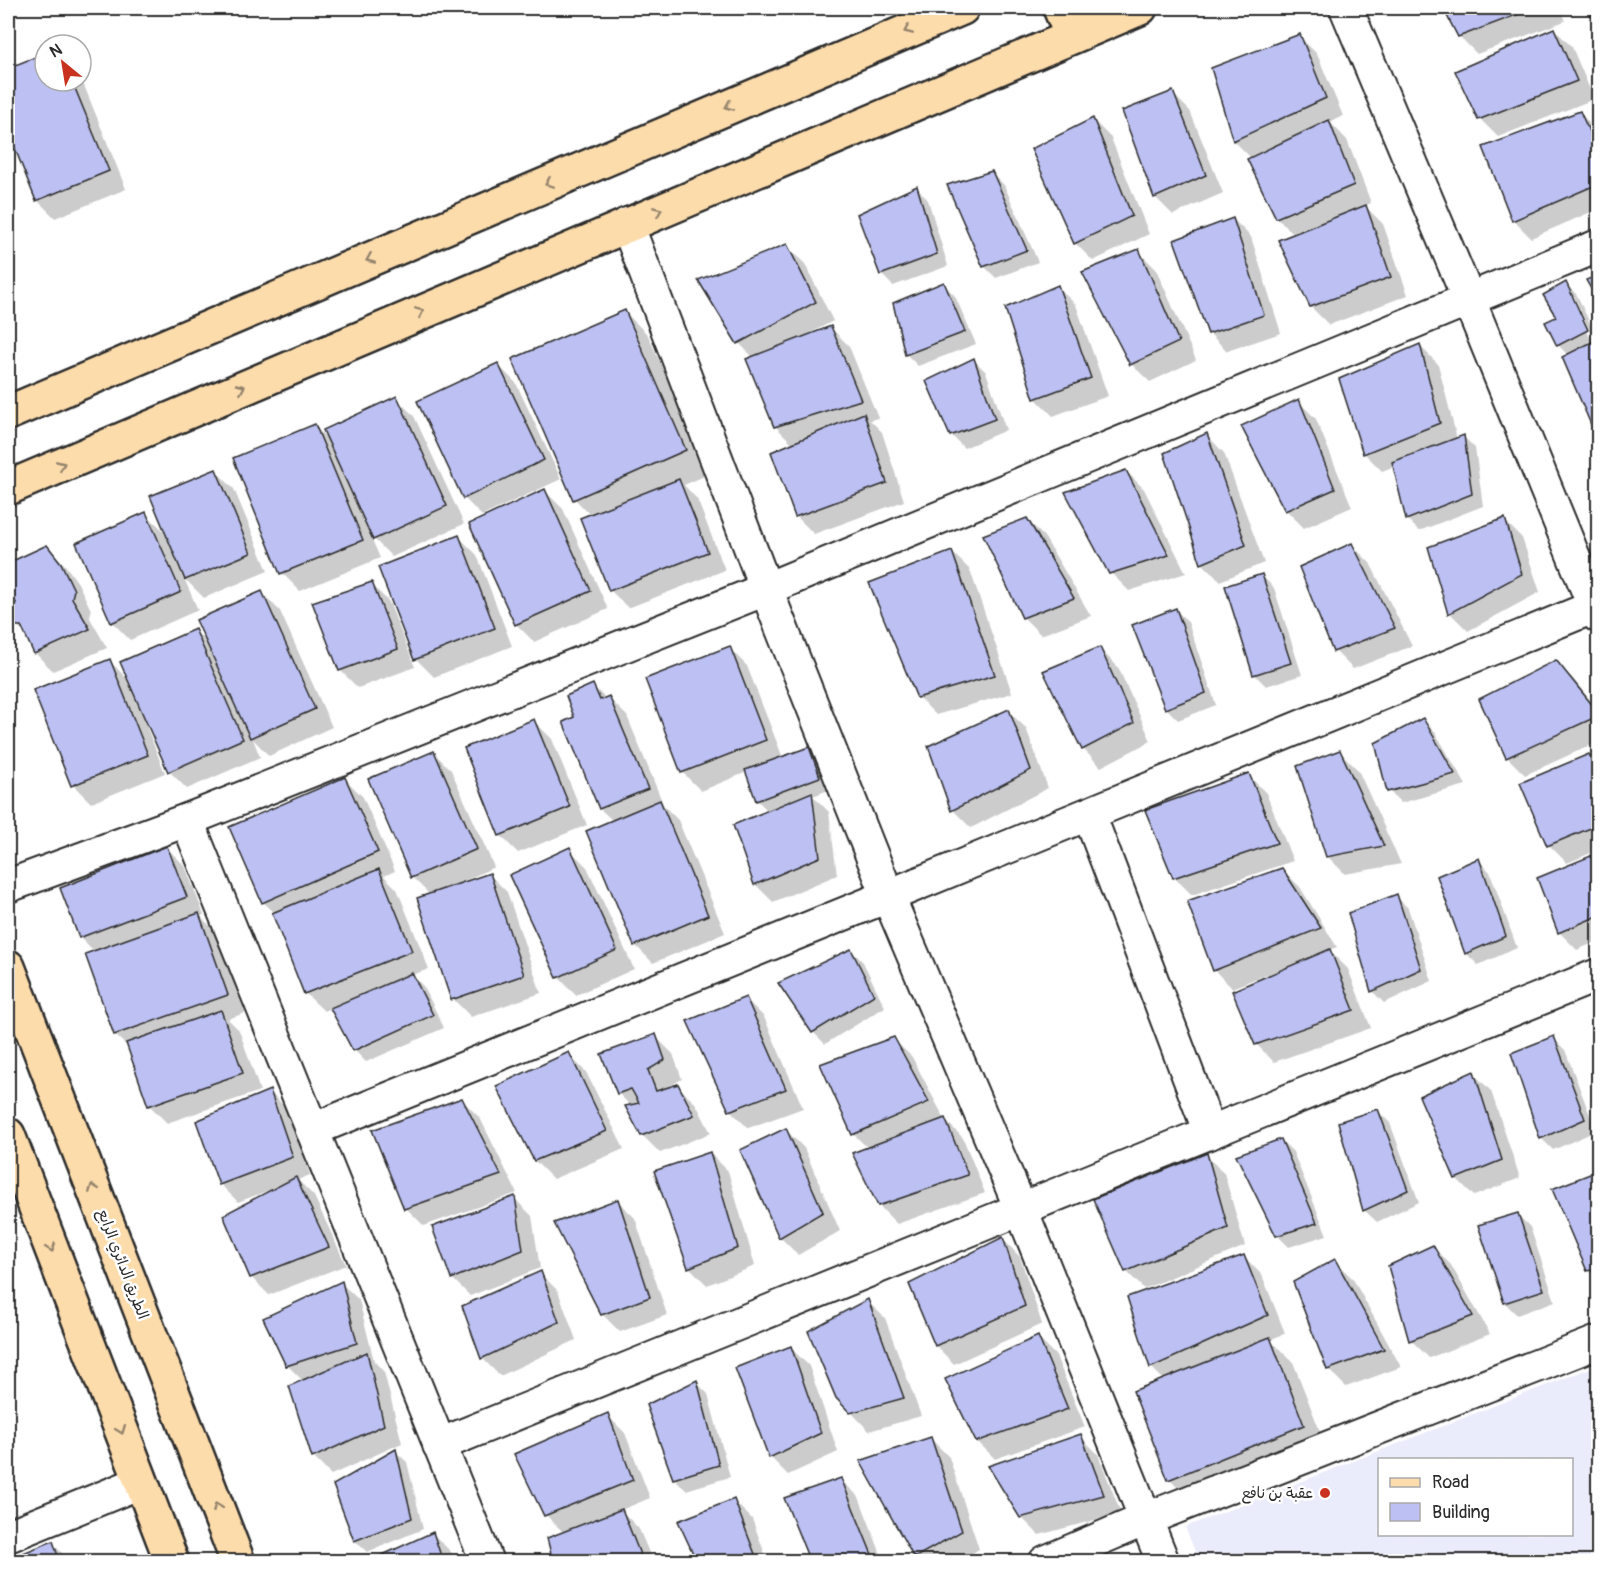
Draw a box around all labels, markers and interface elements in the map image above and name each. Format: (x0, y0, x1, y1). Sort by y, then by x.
one-way arrow (903, 23, 914, 35)
north arrow (33, 33, 93, 93)
text: N (46, 39, 66, 62)
one-way arrow (724, 99, 735, 111)
one-way arrow (544, 176, 555, 188)
one-way arrow (651, 207, 662, 219)
one-way arrow (365, 252, 376, 264)
one-way arrow (414, 307, 425, 319)
one-way arrow (234, 384, 245, 396)
one-way arrow (55, 460, 66, 472)
one-way arrow (88, 1183, 100, 1194)
street label: الطريق الدائري الرابع (92, 1206, 152, 1322)
one-way arrow (44, 1242, 56, 1253)
one-way arrow (114, 1424, 126, 1435)
legend (1378, 1458, 1573, 1536)
text: Road (1432, 1471, 1469, 1494)
place label: عقبة بن نافع (1241, 1484, 1313, 1504)
marker: عقبة بن نافع (1318, 1486, 1332, 1500)
text: Building (1432, 1501, 1490, 1524)
one-way arrow (212, 1502, 224, 1513)

